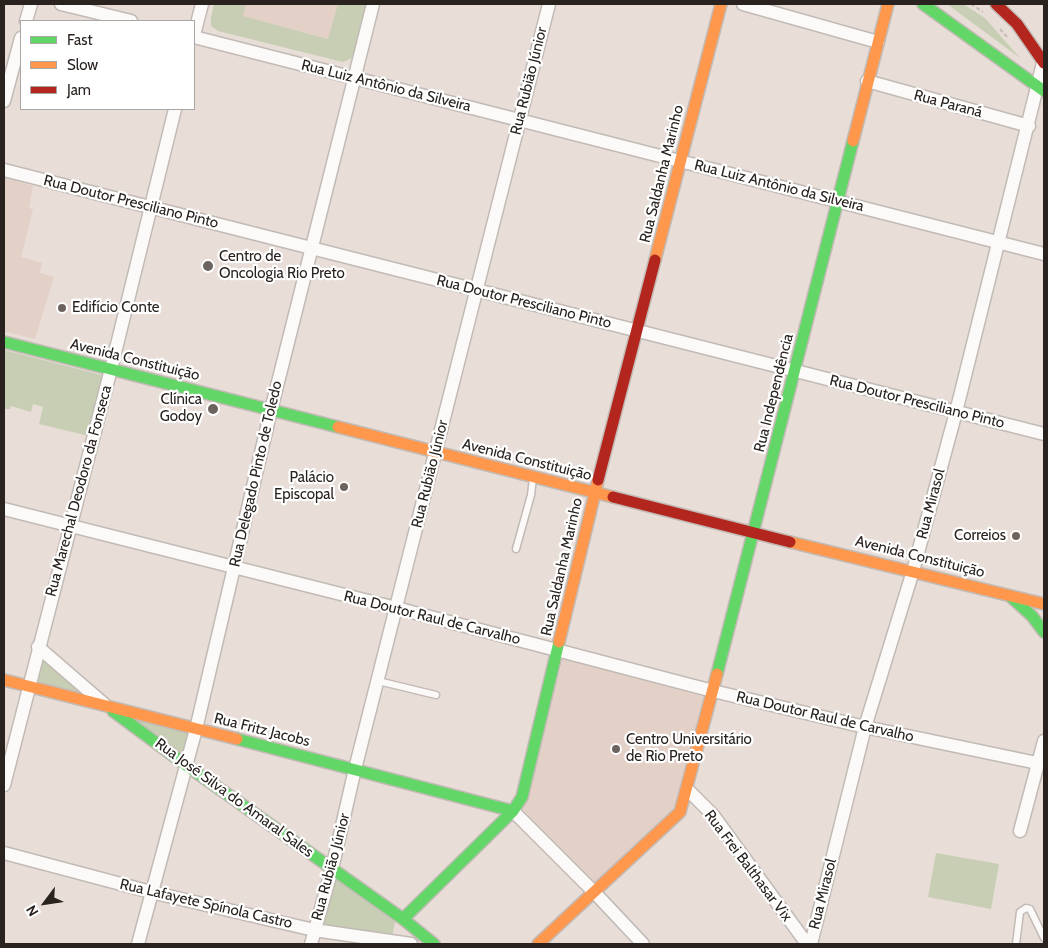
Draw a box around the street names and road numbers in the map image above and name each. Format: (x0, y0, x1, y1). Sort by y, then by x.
street label: Rua Rubião Júnior (507, 25, 551, 137)
street label: Rua Luiz Antônio da Silveira (299, 56, 473, 116)
street label: Rua Paraná (912, 86, 984, 122)
street label: Rua Saldanha Marinho (636, 103, 688, 245)
street label: Rua Luiz Antônio da Silveira (692, 156, 866, 216)
street label: Rua Doutor Presciliano Pinto (42, 172, 220, 232)
street label: Rua Doutor Presciliano Pinto (435, 272, 613, 332)
street label: Rua Independência (751, 332, 797, 454)
street label: Avenida Constituição (69, 335, 201, 385)
street label: Rua Doutor Presciliano Pinto (828, 372, 1006, 432)
street label: Rua Delegado Pinto de Toledo (226, 379, 286, 569)
street label: Rua Marechal Deodoro da Fonseca (42, 383, 116, 599)
street label: Rua Rubião Júnior (408, 418, 452, 530)
street label: Avenida Constituição (461, 435, 593, 485)
street label: Rua Mirasol (913, 467, 949, 541)
street label: Rua Saldanha Marinho (537, 496, 587, 638)
street label: Avenida Constituição (854, 532, 986, 582)
street label: Rua Doutor Raul de Carvalho (342, 587, 522, 649)
street label: Rua Doutor Raul de Carvalho (735, 688, 915, 746)
street label: Rua Fritz Jacobs (212, 709, 312, 751)
street label: Rua José Silva do Amaral Sales (151, 735, 317, 861)
street label: Rua Frei Balthasar Vix (700, 807, 796, 925)
street label: Rua Rubião Júnior (308, 811, 354, 923)
street label: Rua Mirasol (806, 857, 840, 931)
street label: Rua Lafayete Spínola Castro (118, 875, 294, 933)

